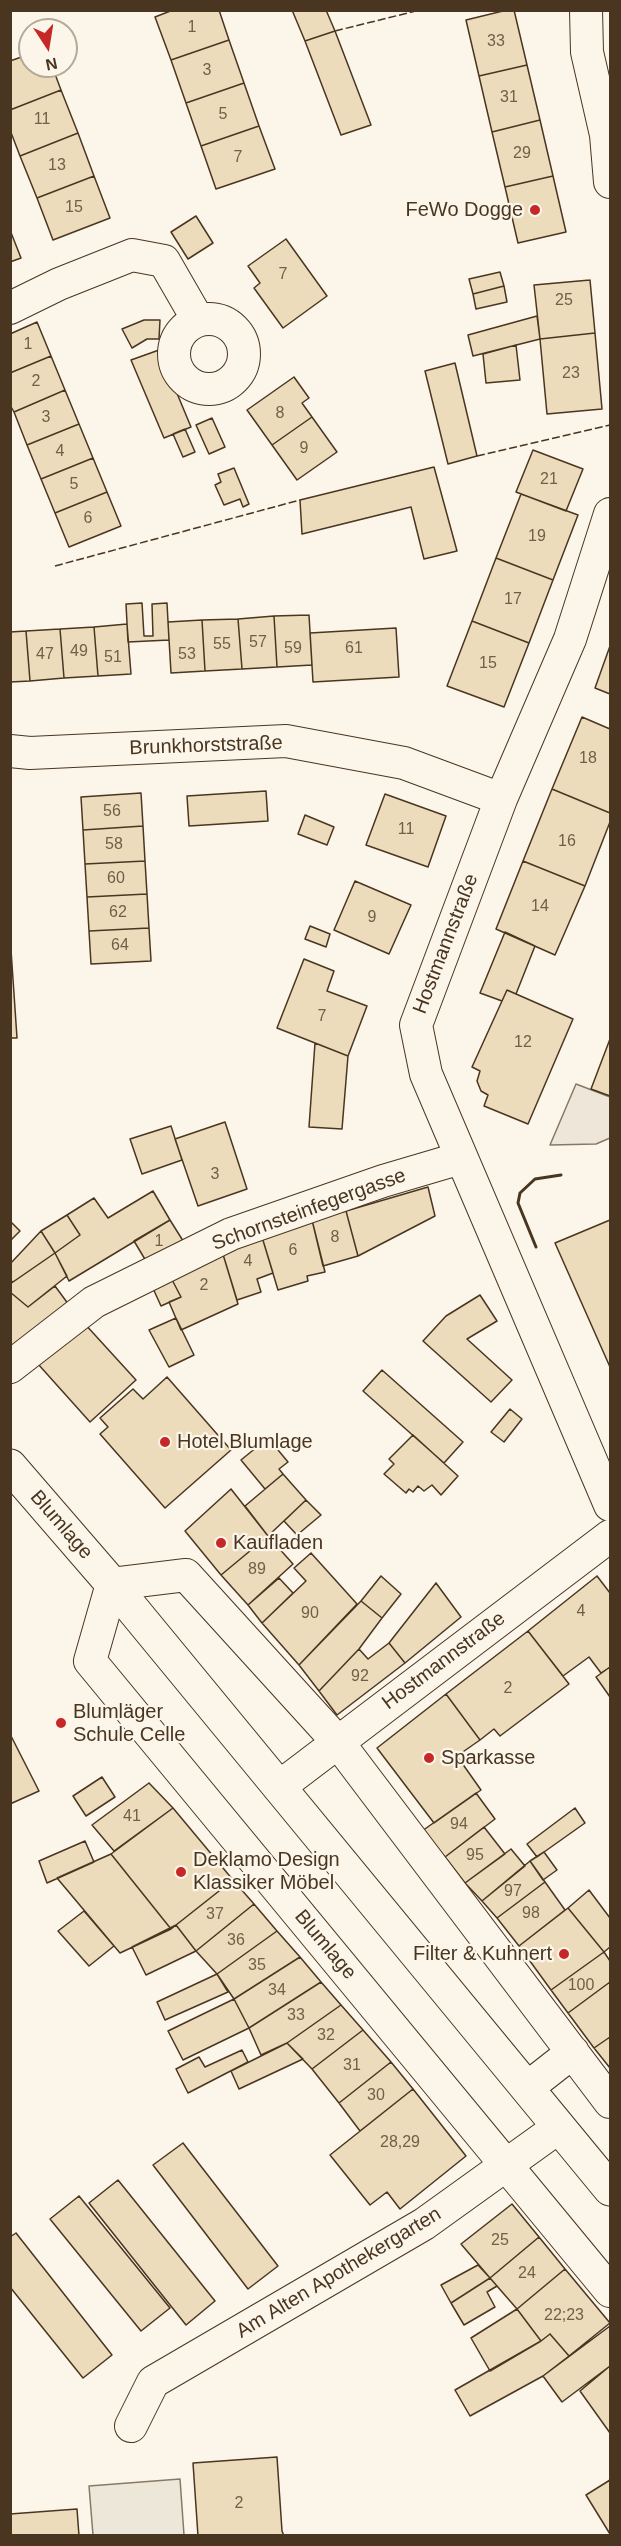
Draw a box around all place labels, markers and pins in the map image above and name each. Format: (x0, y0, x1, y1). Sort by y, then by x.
place label: FeWo Dogge (406, 198, 523, 222)
marker: FeWo Dogge (528, 203, 542, 217)
place label: Hotel Blumlage (177, 1430, 313, 1454)
marker: Hotel Blumlage (158, 1435, 172, 1449)
place label: Kaufladen (233, 1531, 323, 1555)
marker: Kaufladen (214, 1536, 228, 1550)
place label: Blumläger Schule Celle (73, 1700, 185, 1747)
marker: Blumläger Schule Celle (54, 1716, 68, 1730)
place label: Sparkasse (441, 1746, 535, 1770)
marker: Sparkasse (422, 1751, 436, 1765)
place label: Deklamo Design Klassiker Möbel (193, 1848, 340, 1895)
marker: Deklamo Design Klassiker Möbel (174, 1865, 188, 1879)
place label: Filter & Kuhnert (413, 1942, 552, 1966)
marker: Filter & Kuhnert (557, 1947, 571, 1961)

